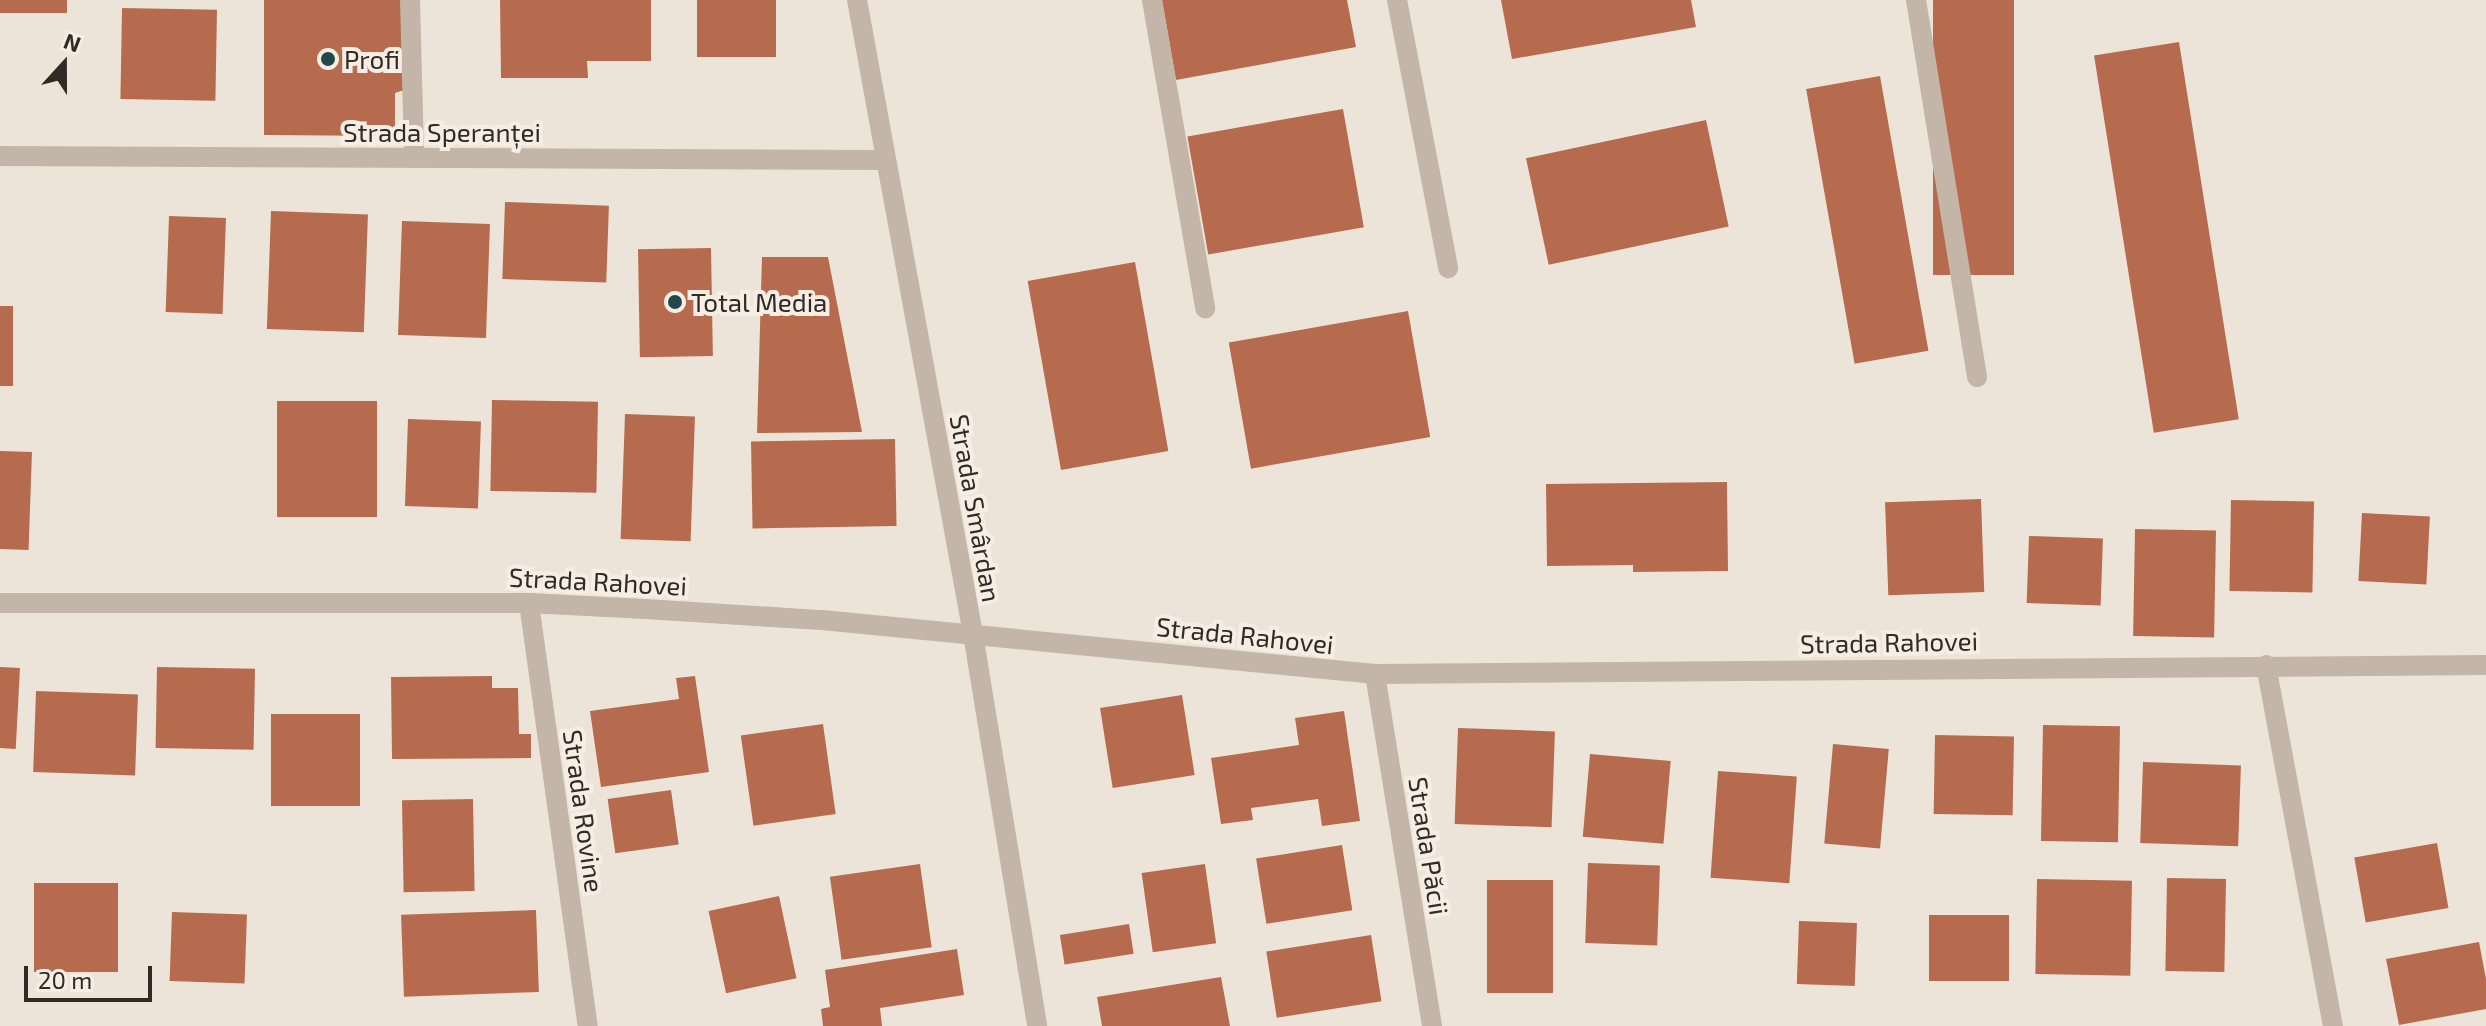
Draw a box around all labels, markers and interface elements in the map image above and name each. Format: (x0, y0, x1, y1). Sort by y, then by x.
north arrow (24, 24, 104, 104)
text: N (61, 27, 85, 57)
place label: Profi (344, 43, 400, 75)
marker: Profi (319, 50, 337, 68)
street label: Strada Speranței (343, 116, 541, 148)
place label: Total Media (691, 286, 828, 318)
marker: Total Media (666, 293, 684, 311)
street label: Strada Smârdan (944, 412, 1008, 604)
street label: Strada Rahovei (508, 561, 688, 601)
street label: Strada Rahovei (1155, 610, 1335, 660)
street label: Strada Rahovei (1800, 625, 1978, 659)
street label: Strada Rovine (557, 728, 611, 894)
street label: Strada Păcii (1403, 775, 1455, 917)
scale bar (28, 950, 156, 1000)
text: 20 m (38, 965, 92, 994)

